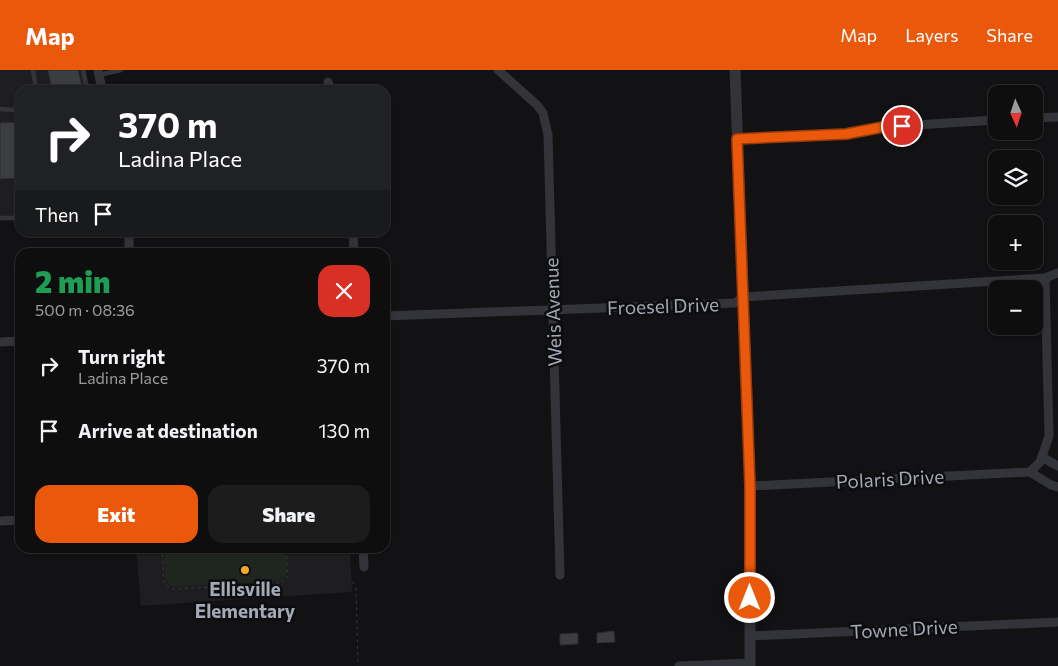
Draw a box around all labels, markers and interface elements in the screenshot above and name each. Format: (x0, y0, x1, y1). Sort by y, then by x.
text: Map (25, 21, 75, 50)
text: Map (840, 24, 877, 46)
text: Layers (905, 24, 958, 46)
text: Share (986, 24, 1033, 46)
north arrow (988, 85, 1042, 140)
map controls (988, 85, 1043, 335)
text: 370 m (118, 102, 218, 145)
icon: right (35, 105, 100, 170)
pin (881, 105, 923, 147)
icon: arrive (888, 112, 916, 140)
text: Ladina Place (118, 145, 242, 172)
button: layers (988, 150, 1043, 205)
icon: arrive (89, 200, 117, 228)
text: Then (35, 203, 79, 226)
button: + (988, 215, 1043, 270)
street label: Weis Avenue (539, 257, 566, 367)
text: 2 min (35, 262, 110, 299)
button: close (318, 265, 370, 317)
button: − (988, 280, 1043, 335)
street label: Froesel Drive (606, 292, 719, 319)
text: 500 m · 08:36 (35, 300, 135, 319)
text: Turn right (78, 345, 165, 368)
icon: right (35, 352, 63, 380)
text: 370 m (317, 354, 370, 377)
text: Ladina Place (78, 368, 168, 387)
icon: arrive (35, 417, 63, 445)
text: Arrive at destination (78, 419, 258, 442)
text: 130 m (318, 419, 370, 442)
street label: Polaris Drive (835, 464, 945, 493)
button: Exit (35, 485, 198, 543)
button: Share (208, 485, 370, 543)
marker: Ellisville Elementary (239, 564, 251, 576)
position arrow (723, 571, 775, 623)
place label: Ellisville Elementary (195, 577, 296, 622)
street label: Towne Drive (850, 614, 958, 643)

